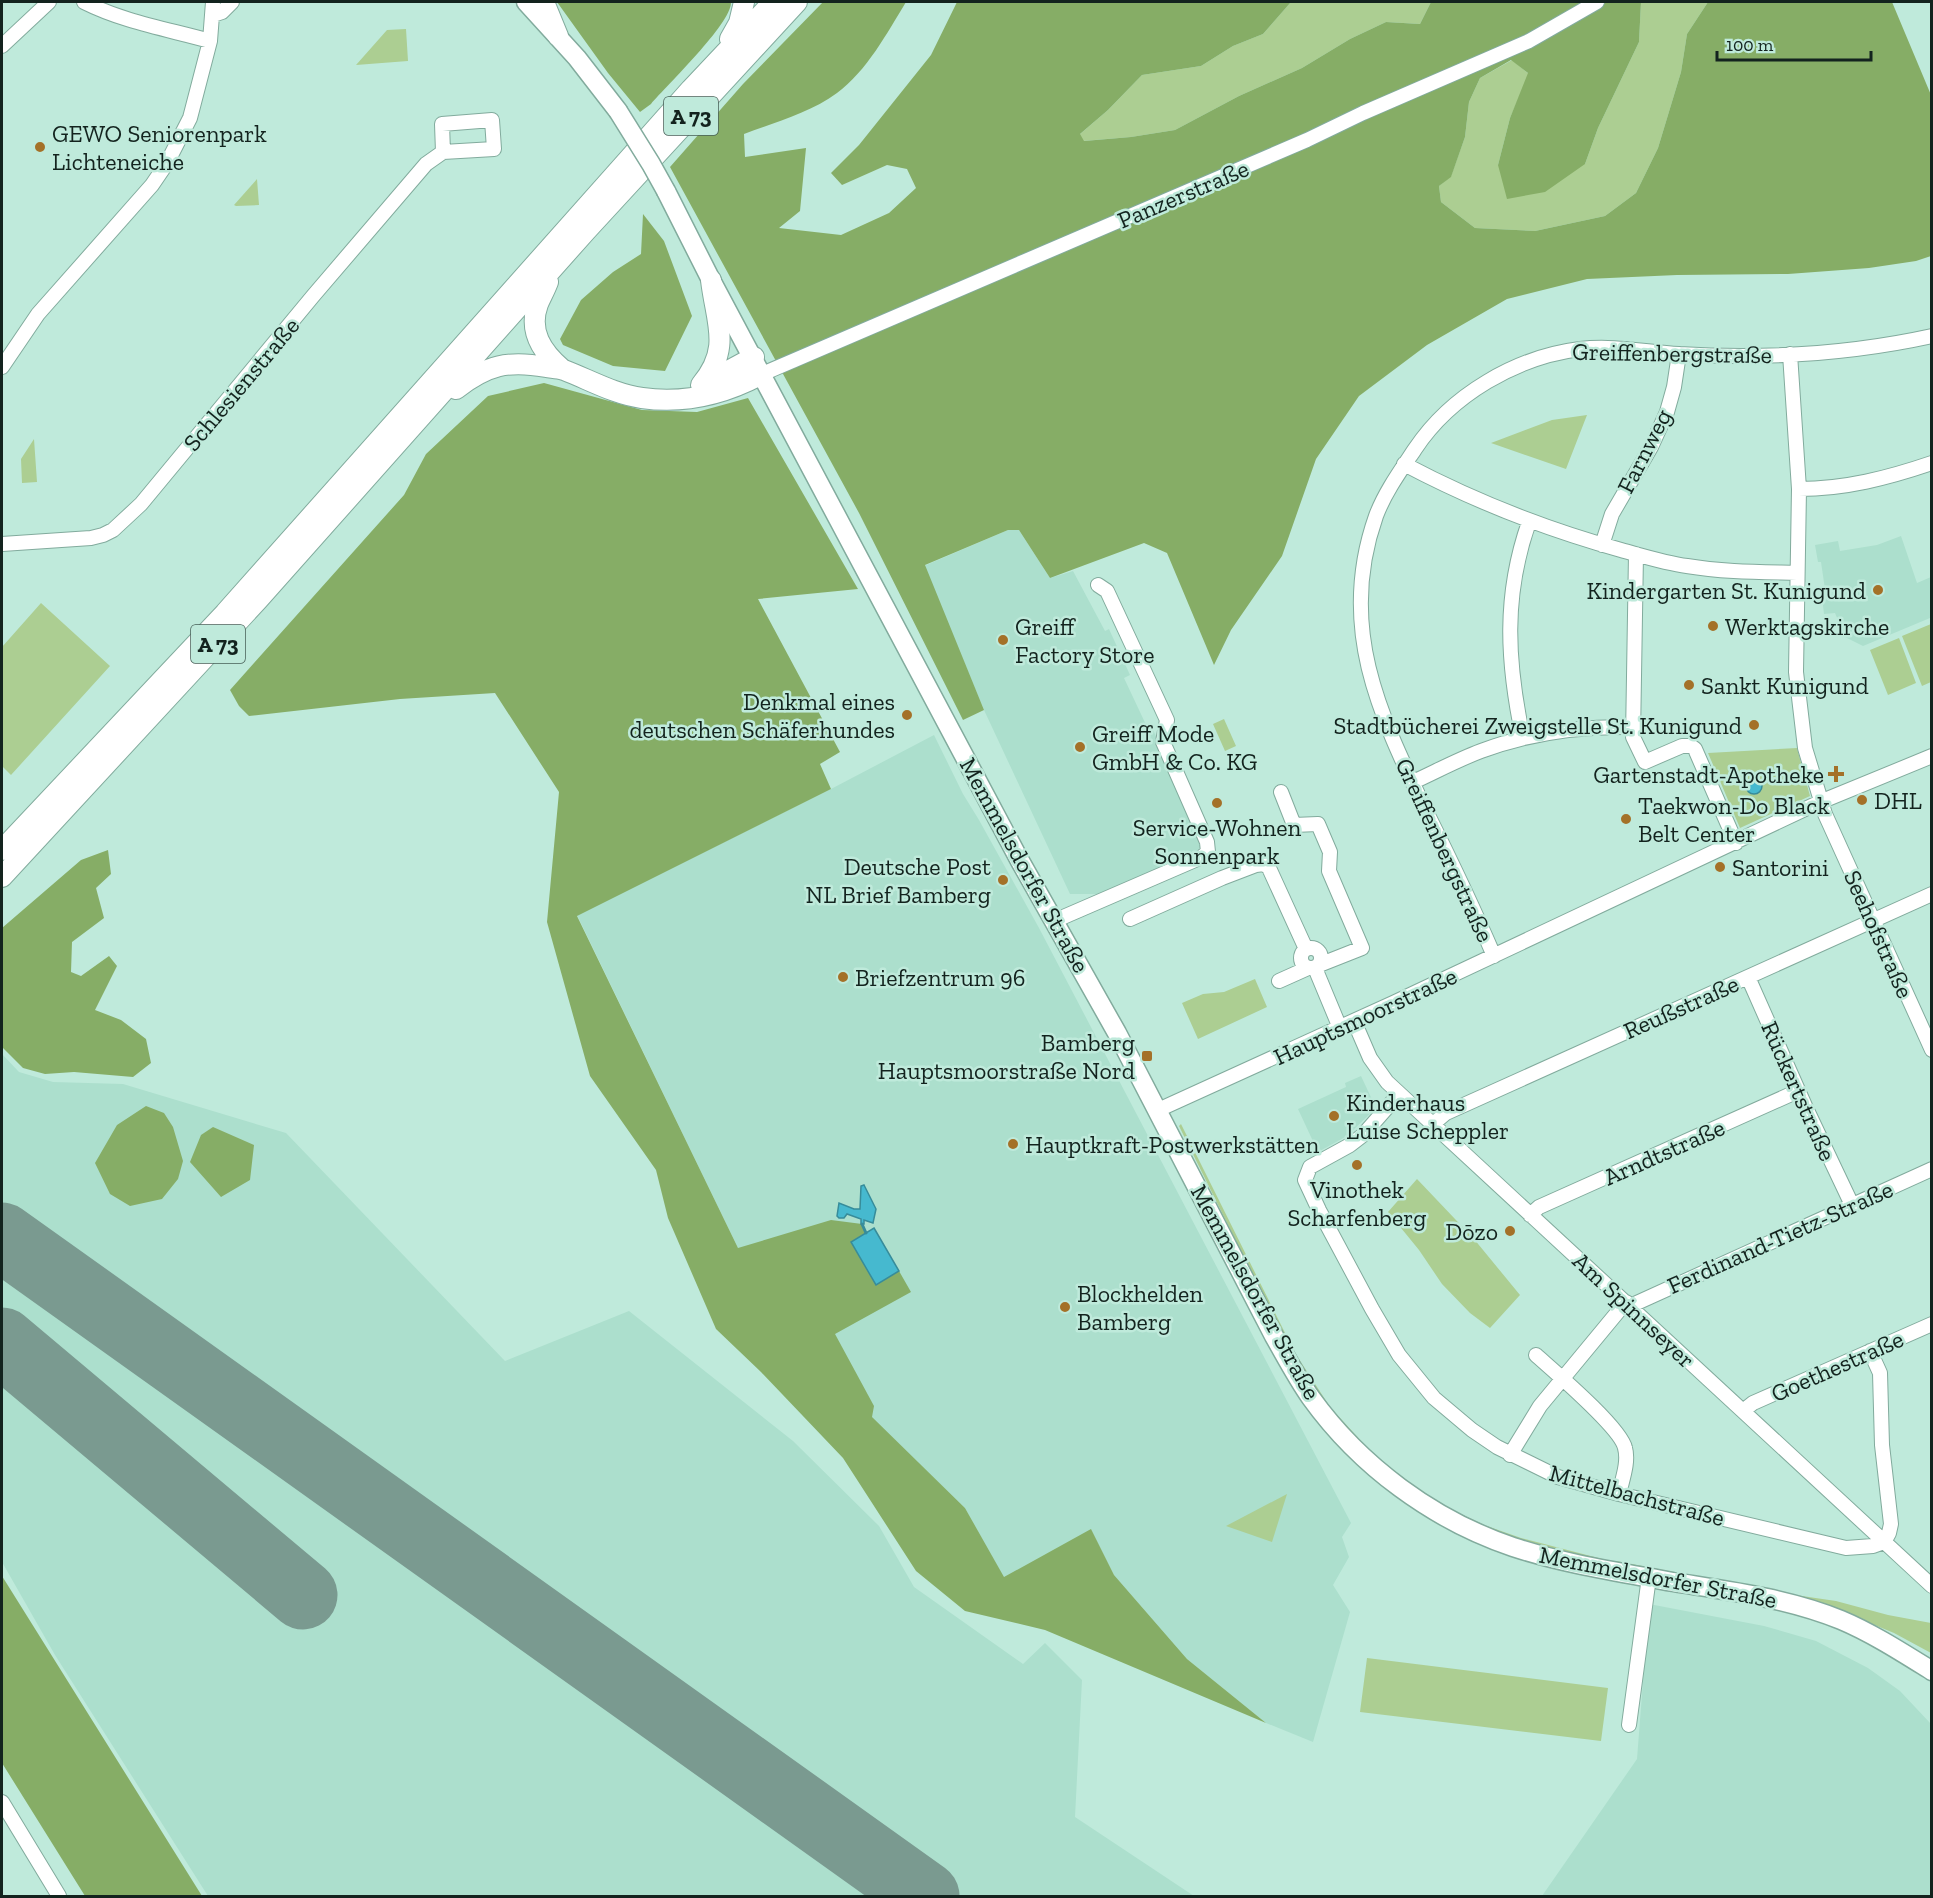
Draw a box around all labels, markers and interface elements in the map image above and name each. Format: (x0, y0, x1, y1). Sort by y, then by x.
scale bar (1717, 24, 1872, 62)
text: 100 m (1726, 34, 1774, 56)
road number: A 73 (664, 97, 718, 135)
place label: GEWO Seniorenpark Lichteneiche (52, 119, 267, 176)
marker: GEWO Seniorenpark Lichteneiche (33, 140, 47, 154)
street label: Panzerstraße (1113, 153, 1253, 235)
street label: Schlesienstraße (177, 311, 305, 457)
street label: Greiffenbergstraße (1572, 337, 1772, 369)
street label: Farnweg (1611, 404, 1677, 498)
place label: Kindergarten St. Kunigund (1586, 576, 1866, 605)
marker: Kindergarten St. Kunigund (1871, 583, 1885, 597)
place label: Greiff Factory Store (1015, 612, 1155, 669)
place label: Werktagskirche (1725, 612, 1889, 641)
marker: Werktagskirche (1706, 619, 1720, 633)
road number: A 73 (191, 625, 245, 663)
marker: Greiff Factory Store (996, 633, 1010, 647)
place label: Sankt Kunigund (1701, 671, 1869, 700)
marker: Sankt Kunigund (1682, 678, 1696, 692)
place label: Denkmal eines deutschen Schäferhundes (629, 687, 895, 744)
marker: Denkmal eines deutschen Schäferhundes (900, 708, 914, 722)
place label: Stadtbücherei Zweigstelle St. Kunigund (1333, 711, 1742, 740)
marker: Stadtbücherei Zweigstelle St. Kunigund (1747, 718, 1761, 732)
place label: Greiff Mode GmbH & Co. KG (1092, 719, 1257, 776)
marker: Greiff Mode GmbH & Co. KG (1073, 740, 1087, 754)
street label: Memmelsdorfer Straße (954, 752, 1096, 978)
street label: Greiffenbergstraße (1390, 753, 1500, 947)
place label: Gartenstadt-Apotheke (1593, 760, 1824, 789)
marker: Gartenstadt-Apotheke (1829, 767, 1843, 781)
place label: DHL (1874, 786, 1922, 815)
place label: Taekwon-Do Black Belt Center (1638, 791, 1830, 848)
marker: DHL (1855, 793, 1869, 807)
marker: Service-Wohnen Sonnenpark (1210, 796, 1224, 810)
marker: Taekwon-Do Black Belt Center (1619, 812, 1633, 826)
place label: Service-Wohnen Sonnenpark (1133, 813, 1302, 870)
place label: Deutsche Post NL Brief Bamberg (806, 852, 991, 909)
place label: Santorini (1732, 853, 1829, 882)
marker: Santorini (1713, 860, 1727, 874)
street label: Seehofstraße (1838, 866, 1920, 1002)
marker: Deutsche Post NL Brief Bamberg (996, 873, 1010, 887)
street label: Hauptsmoorstraße (1269, 961, 1461, 1071)
place label: Briefzentrum 96 (855, 963, 1026, 992)
street label: Reußstraße (1619, 969, 1743, 1045)
marker: Briefzentrum 96 (836, 970, 850, 984)
street label: Rückertstraße (1755, 1017, 1843, 1165)
place label: Bamberg Hauptsmoorstraße Nord (878, 1028, 1135, 1085)
marker: Bamberg Hauptsmoorstraße Nord (1140, 1049, 1154, 1063)
place label: Kinderhaus Luise Scheppler (1346, 1088, 1509, 1145)
marker: Kinderhaus Luise Scheppler (1327, 1109, 1341, 1123)
street label: Arndtstraße (1599, 1112, 1729, 1192)
place label: Hauptkraft-Postwerkstätten (1025, 1130, 1319, 1159)
marker: Hauptkraft-Postwerkstätten (1006, 1137, 1020, 1151)
marker: Vinothek Scharfenberg (1350, 1158, 1364, 1172)
street label: Ferdinand-Tietz-Straße (1663, 1174, 1897, 1300)
place label: Vinothek Scharfenberg (1288, 1175, 1426, 1232)
street label: Memmelsdorfer Straße (1185, 1179, 1327, 1405)
place label: Dōzo (1445, 1217, 1498, 1246)
marker: Dōzo (1503, 1224, 1517, 1238)
street label: Am Spinnseyer (1567, 1246, 1701, 1374)
place label: Blockhelden Bamberg (1077, 1279, 1203, 1336)
marker: Blockhelden Bamberg (1058, 1300, 1072, 1314)
street label: Goethestraße (1766, 1324, 1908, 1408)
street label: Mittelbachstraße (1546, 1458, 1728, 1532)
street label: Memmelsdorfer Straße (1537, 1540, 1779, 1614)

